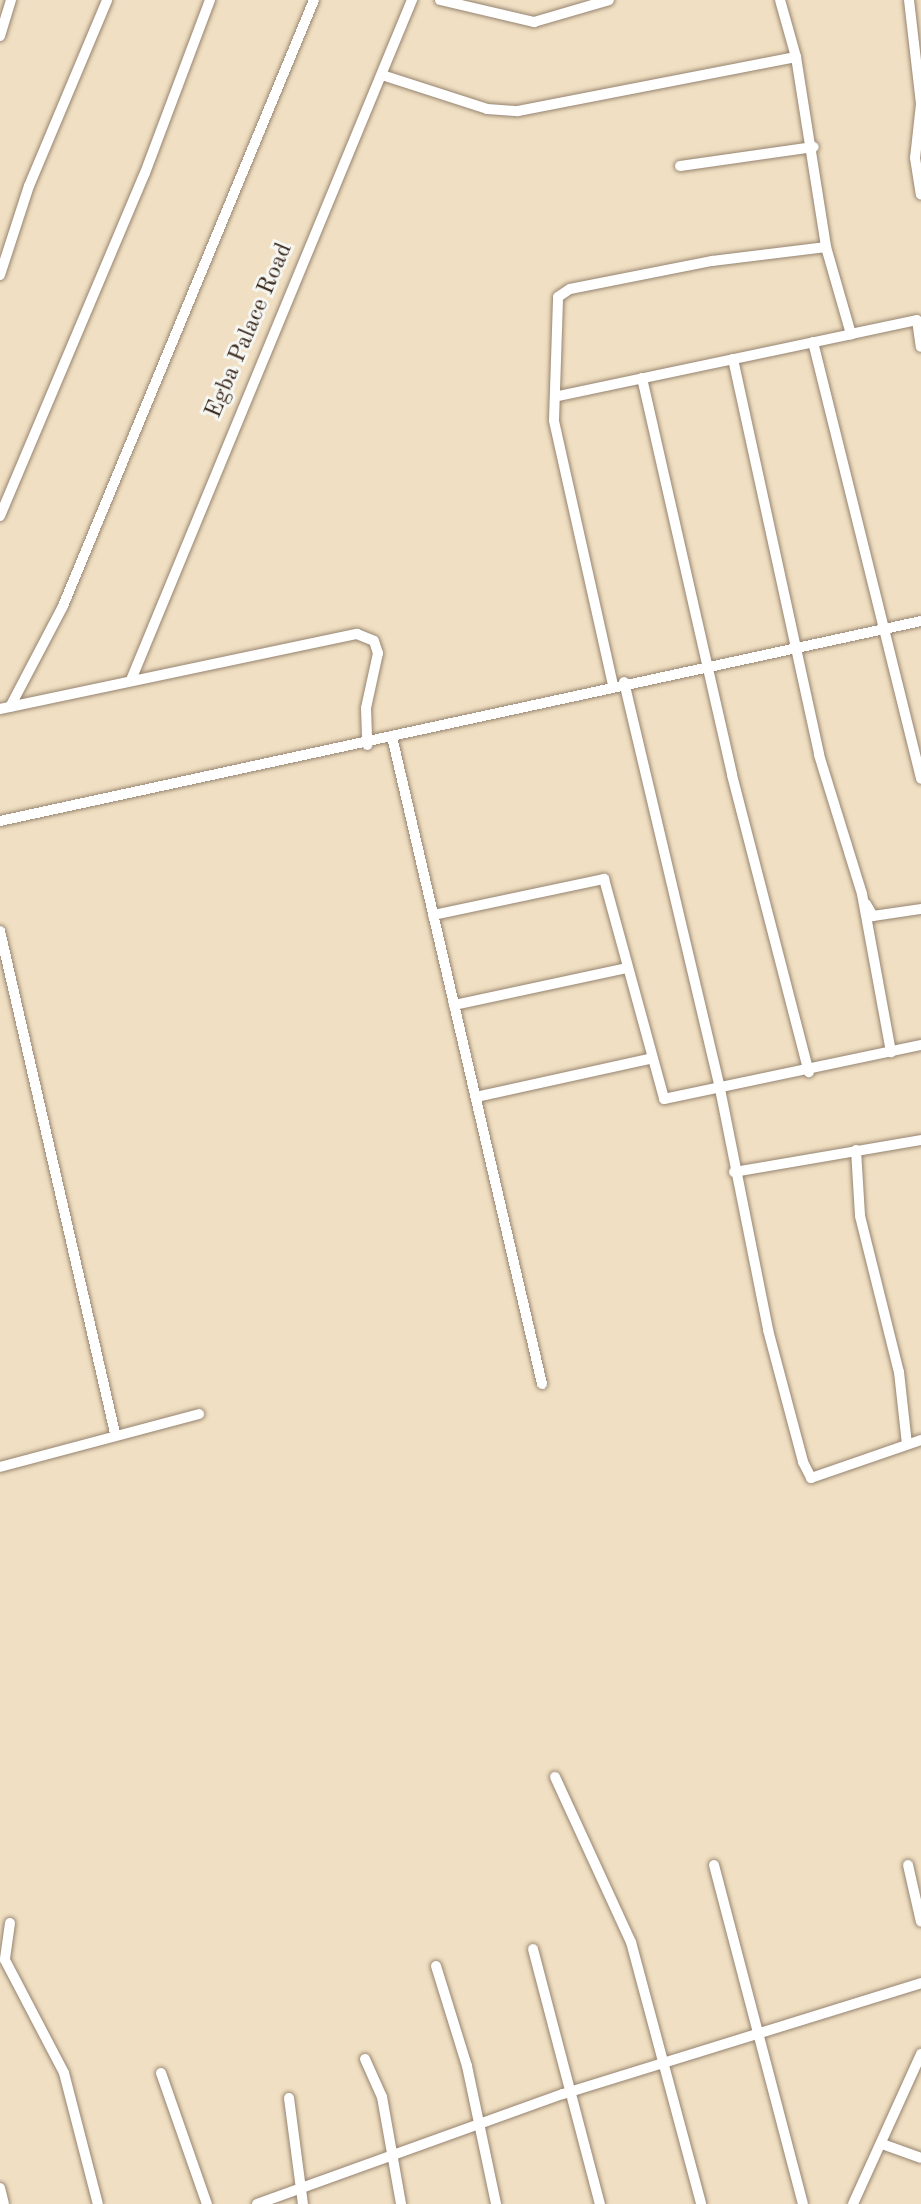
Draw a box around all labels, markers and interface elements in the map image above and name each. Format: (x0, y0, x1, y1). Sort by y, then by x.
street label: Egba Palace Road (200, 239, 300, 423)

